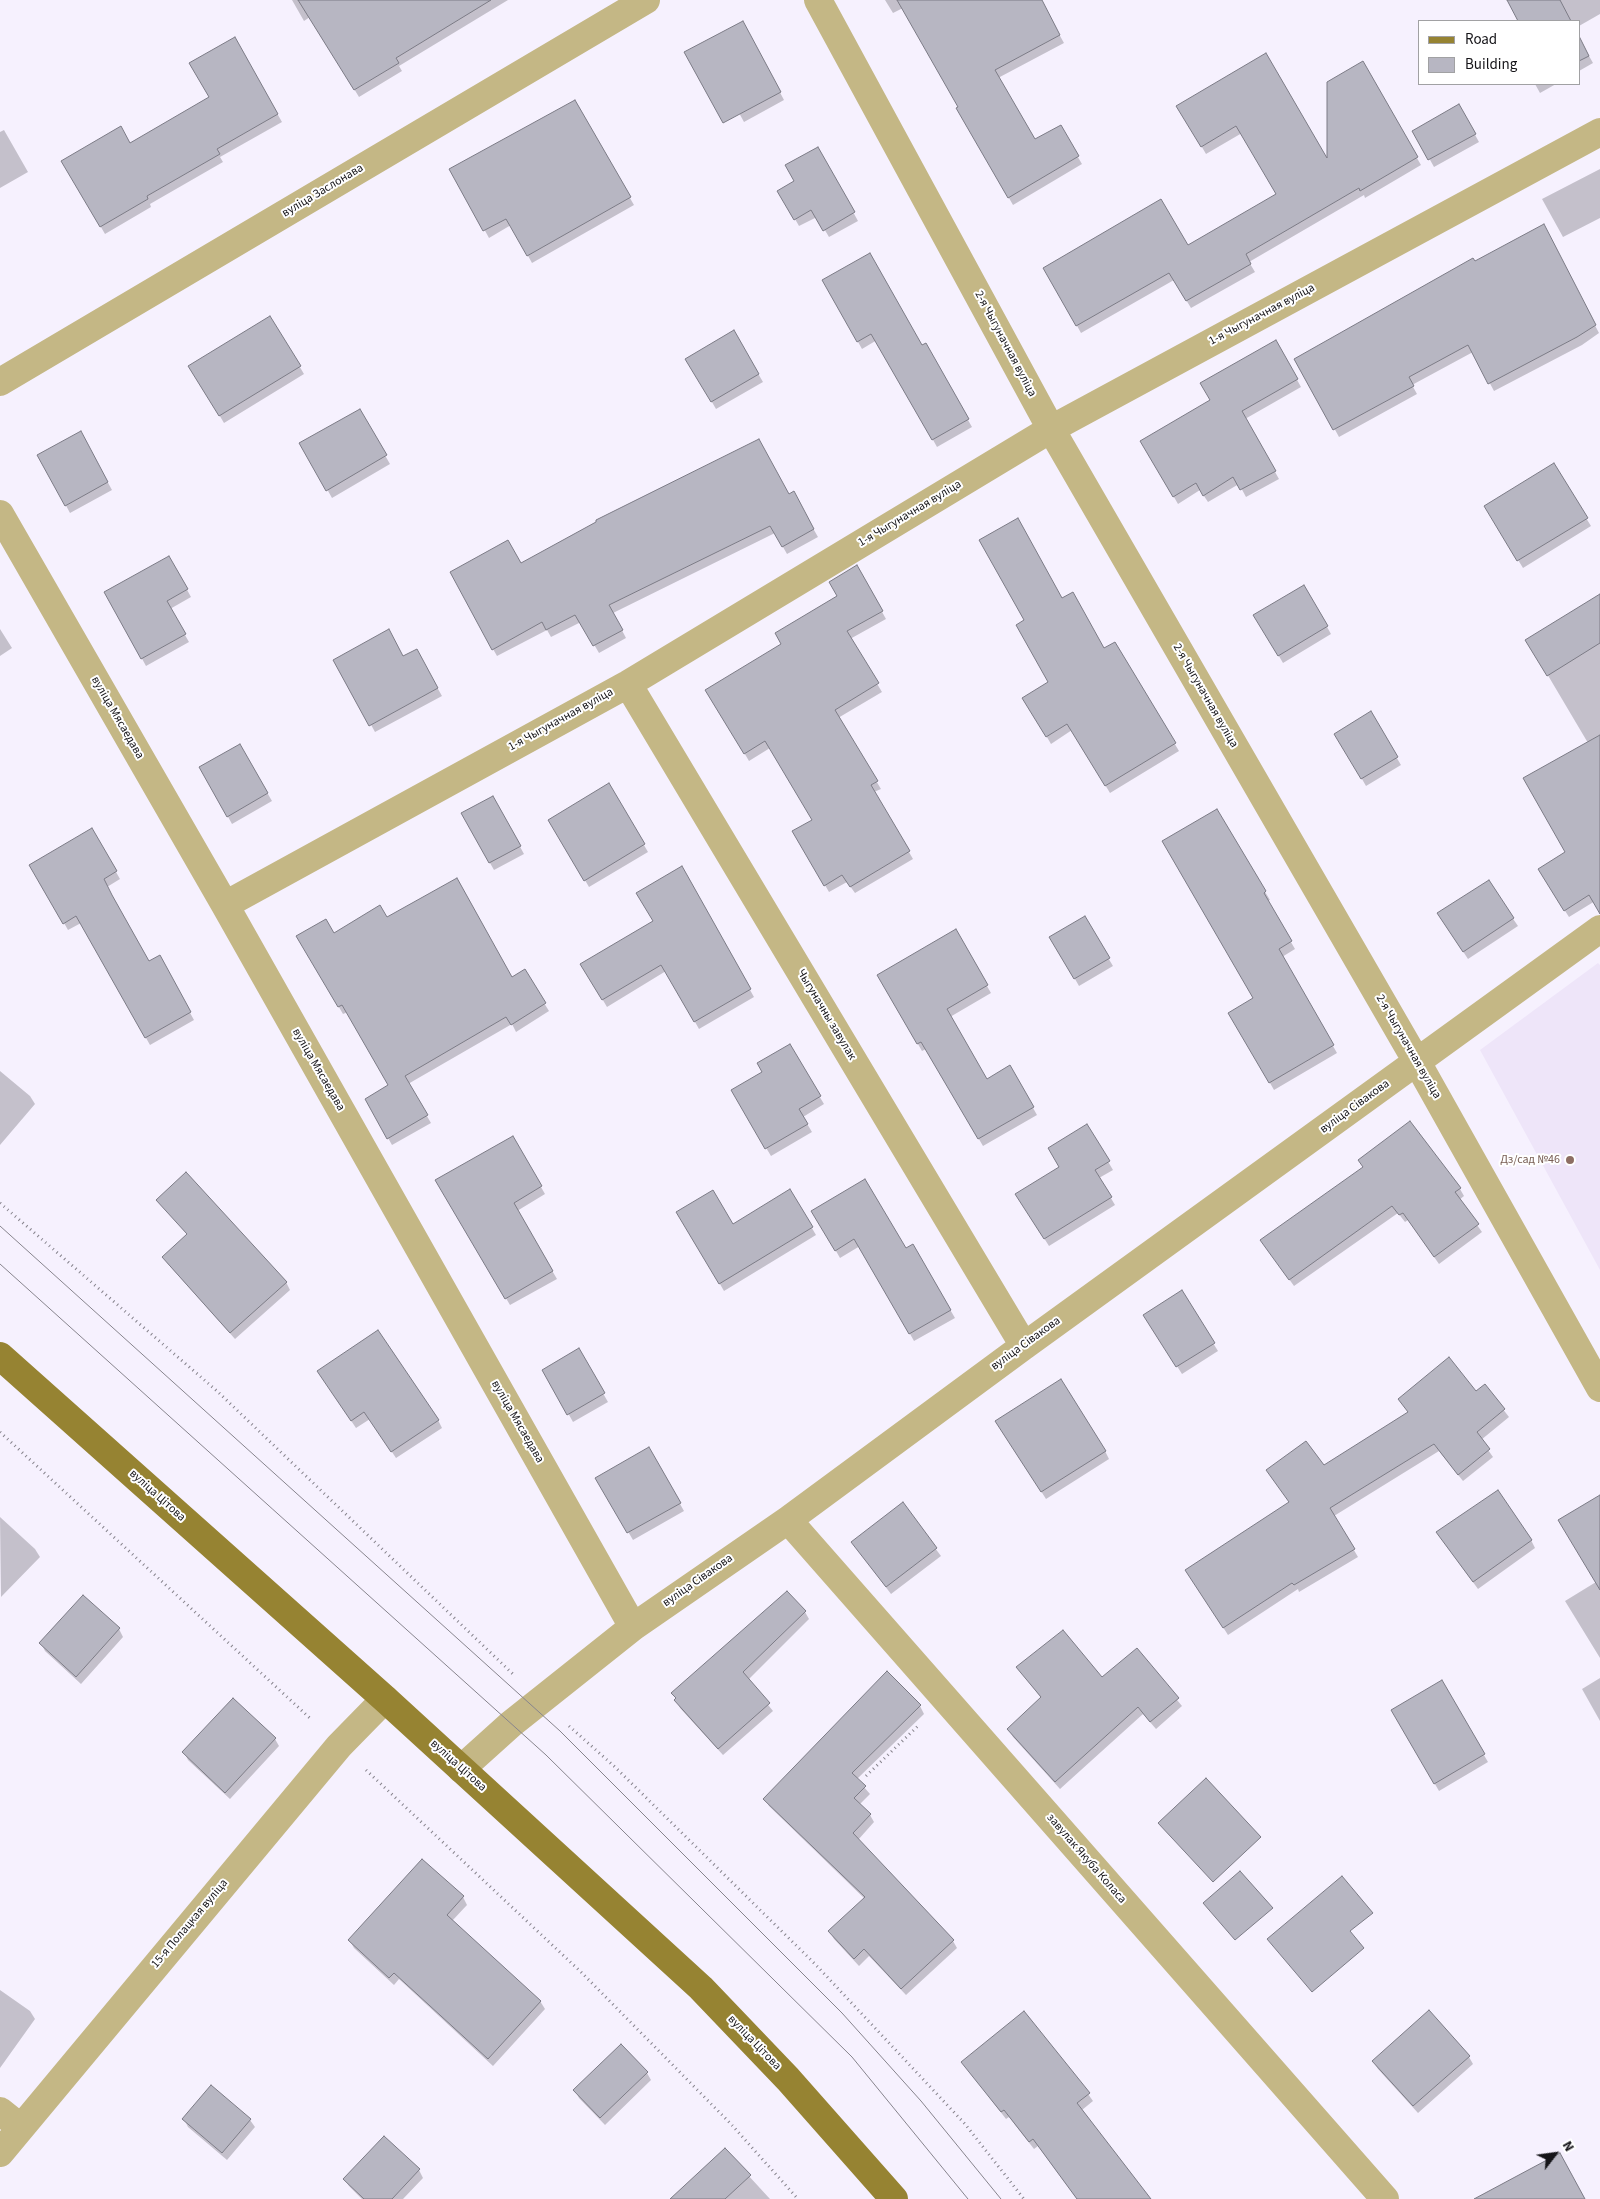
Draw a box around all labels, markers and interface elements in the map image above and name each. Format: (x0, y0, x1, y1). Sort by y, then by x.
legend (1418, 20, 1580, 85)
text: Road (1465, 29, 1497, 50)
text: Building (1465, 54, 1517, 75)
street label: вуліца Заслонава (280, 161, 366, 221)
street label: 1-я Чыгуначная вуліца (1207, 281, 1317, 349)
street label: 2-я Чыгуначная вуліца (971, 289, 1039, 399)
street label: 1-я Чыгуначная вуліца (856, 477, 964, 551)
street label: 2-я Чыгуначная вуліца (1169, 641, 1241, 751)
street label: вуліца Мясаедава (88, 674, 146, 762)
street label: 1-я Чыгуначная вуліца (506, 685, 616, 755)
street label: Чыгуначны завулак (793, 967, 859, 1063)
street label: 2-я Чыгуначная вуліца (1372, 992, 1444, 1102)
street label: вуліца Мясаедава (289, 1026, 347, 1114)
street label: вуліца Сівакова (1317, 1077, 1393, 1137)
place label: Дз/сад №46 (1500, 1153, 1560, 1167)
marker: Дз/сад №46 (1564, 1154, 1576, 1166)
street label: вуліца Сівакова (988, 1314, 1064, 1374)
street label: вуліца Мясаедава (488, 1378, 546, 1466)
street label: вуліца Цітова (126, 1467, 188, 1525)
street label: вуліца Сівакова (660, 1551, 736, 1611)
street label: вуліца Цітова (427, 1737, 489, 1795)
street label: завулак Якуба Коласа (1043, 1811, 1129, 1907)
street label: 15-я Полацкая вуліца (149, 1877, 231, 1971)
street label: вуліца Цітова (724, 2013, 784, 2073)
north arrow (1530, 2129, 1580, 2179)
text: N (1557, 2137, 1579, 2156)

